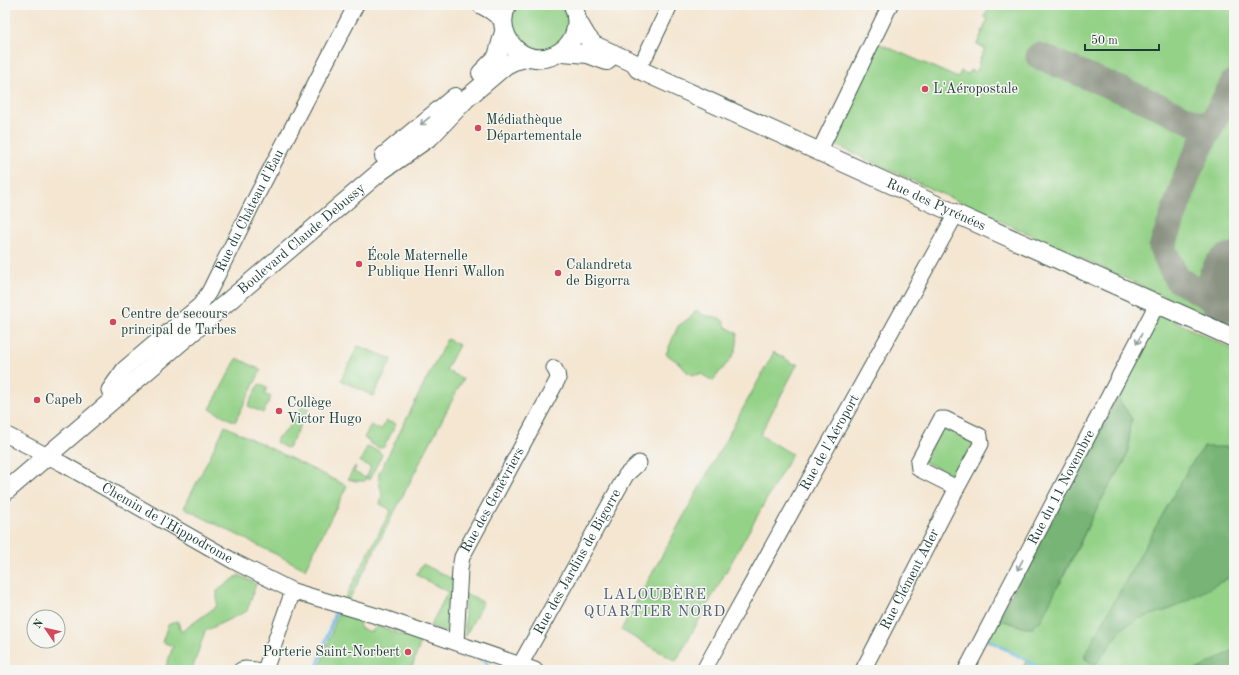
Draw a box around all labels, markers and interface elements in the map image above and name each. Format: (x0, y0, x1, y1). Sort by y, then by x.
scale bar (1085, 26, 1159, 52)
text: 50 m (1091, 34, 1118, 47)
place label: L'Aéropostale (933, 82, 1018, 96)
marker: L'Aéropostale (920, 84, 930, 94)
place label: Médiathèque Départementale (486, 113, 582, 143)
one-way arrow (420, 117, 431, 126)
marker: Médiathèque Départementale (473, 123, 483, 133)
street label: Rue du Château d'Eau (213, 147, 287, 274)
street label: Rue des Pyrénées (884, 176, 988, 233)
street label: Boulevard Claude Debussy (235, 180, 368, 297)
place label: École Maternelle Publique Henri Wallon (367, 246, 505, 279)
place label: Calandreta de Bigorra (566, 258, 632, 288)
marker: École Maternelle Publique Henri Wallon (354, 259, 364, 269)
marker: Calandreta de Bigorra (553, 268, 563, 278)
place label: Centre de secours principal de Tarbes (121, 307, 236, 337)
marker: Centre de secours principal de Tarbes (108, 317, 118, 327)
one-way arrow (1135, 332, 1142, 344)
street label: Rue de l'Aéroport (798, 392, 862, 493)
place label: Capeb (45, 393, 82, 407)
marker: Capeb (32, 395, 42, 405)
place label: Collège Victor Hugo (287, 396, 362, 426)
marker: Collège Victor Hugo (274, 406, 284, 416)
street label: Rue du 11 Novembre (1026, 428, 1097, 547)
street label: Rue des Genévriers (459, 445, 527, 555)
street label: Chemin de l'Hippodrome (99, 480, 235, 566)
street label: Rue des Jardins de Bigorre (531, 487, 624, 637)
street label: Rue Clément Ader (878, 526, 942, 632)
one-way arrow (1016, 559, 1024, 571)
district label: LALOUBÈRE QUARTIER NORD (584, 585, 726, 620)
north arrow (26, 609, 66, 649)
text: N (32, 617, 46, 631)
place label: Porterie Saint-Norbert (263, 645, 400, 659)
marker: Porterie Saint-Norbert (403, 647, 413, 657)

